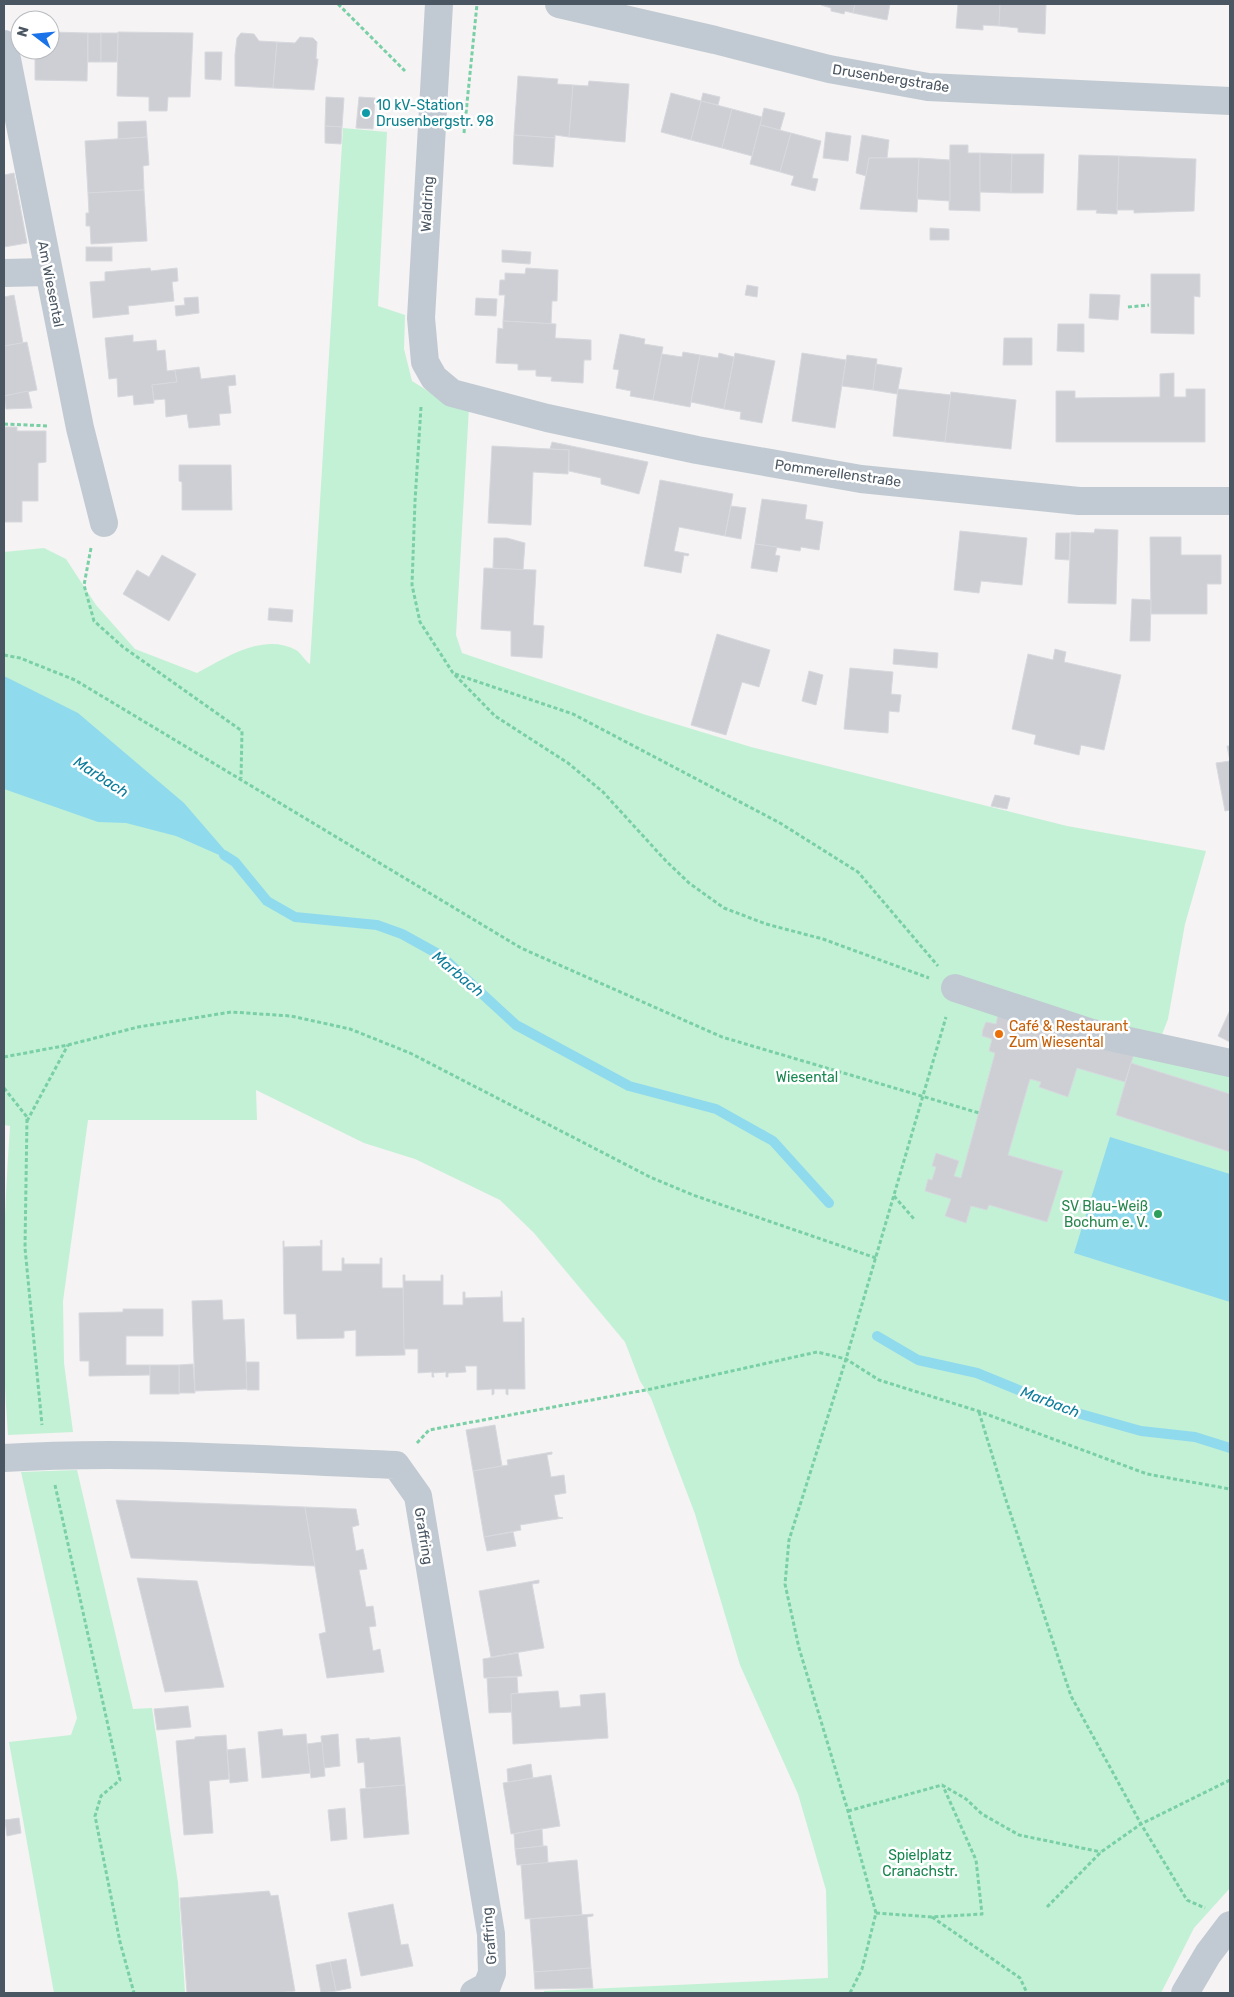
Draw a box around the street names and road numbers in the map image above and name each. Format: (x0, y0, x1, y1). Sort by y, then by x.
street label: Drusenbergstraße (831, 61, 951, 96)
street label: Waldring (418, 176, 437, 232)
street label: Am Wiesental (34, 240, 67, 329)
street label: Pommerellenstraße (774, 456, 902, 491)
street label: Graffring (411, 1506, 436, 1566)
street label: Graffring (479, 1907, 500, 1965)

